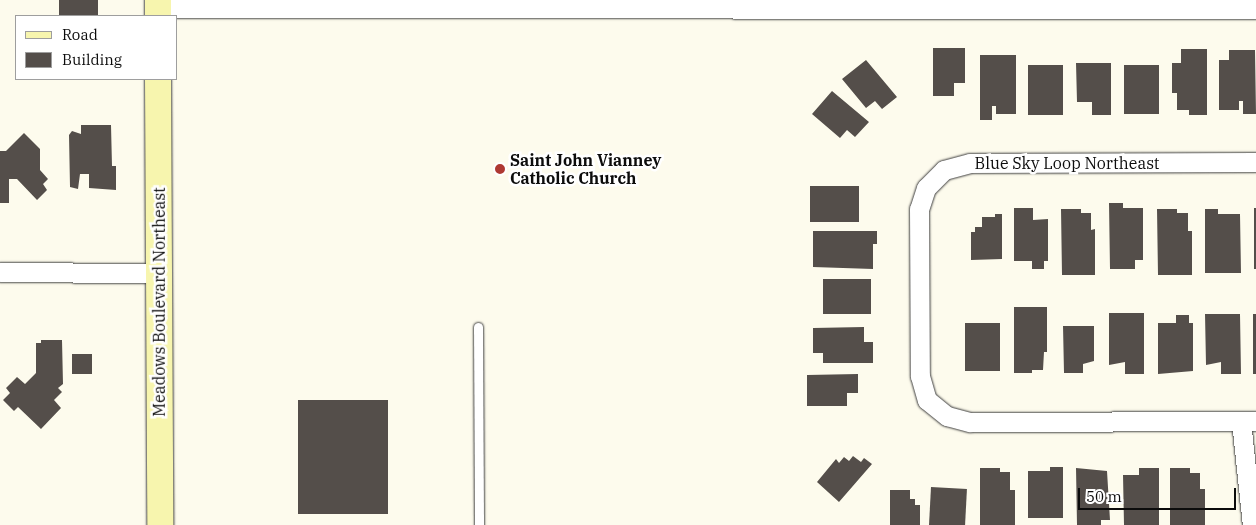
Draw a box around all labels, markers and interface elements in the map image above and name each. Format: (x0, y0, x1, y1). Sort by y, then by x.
legend (15, 15, 178, 80)
text: Road (62, 25, 98, 44)
text: Building (62, 50, 122, 69)
place label: Saint John Vianney Catholic Church (510, 150, 661, 188)
street label: Blue Sky Loop Northeast (974, 153, 1160, 173)
marker: Saint John Vianney Catholic Church (494, 163, 506, 175)
street label: Meadows Boulevard Northeast (149, 187, 169, 417)
scale bar (1081, 478, 1238, 510)
text: 50 m (1086, 487, 1122, 506)

